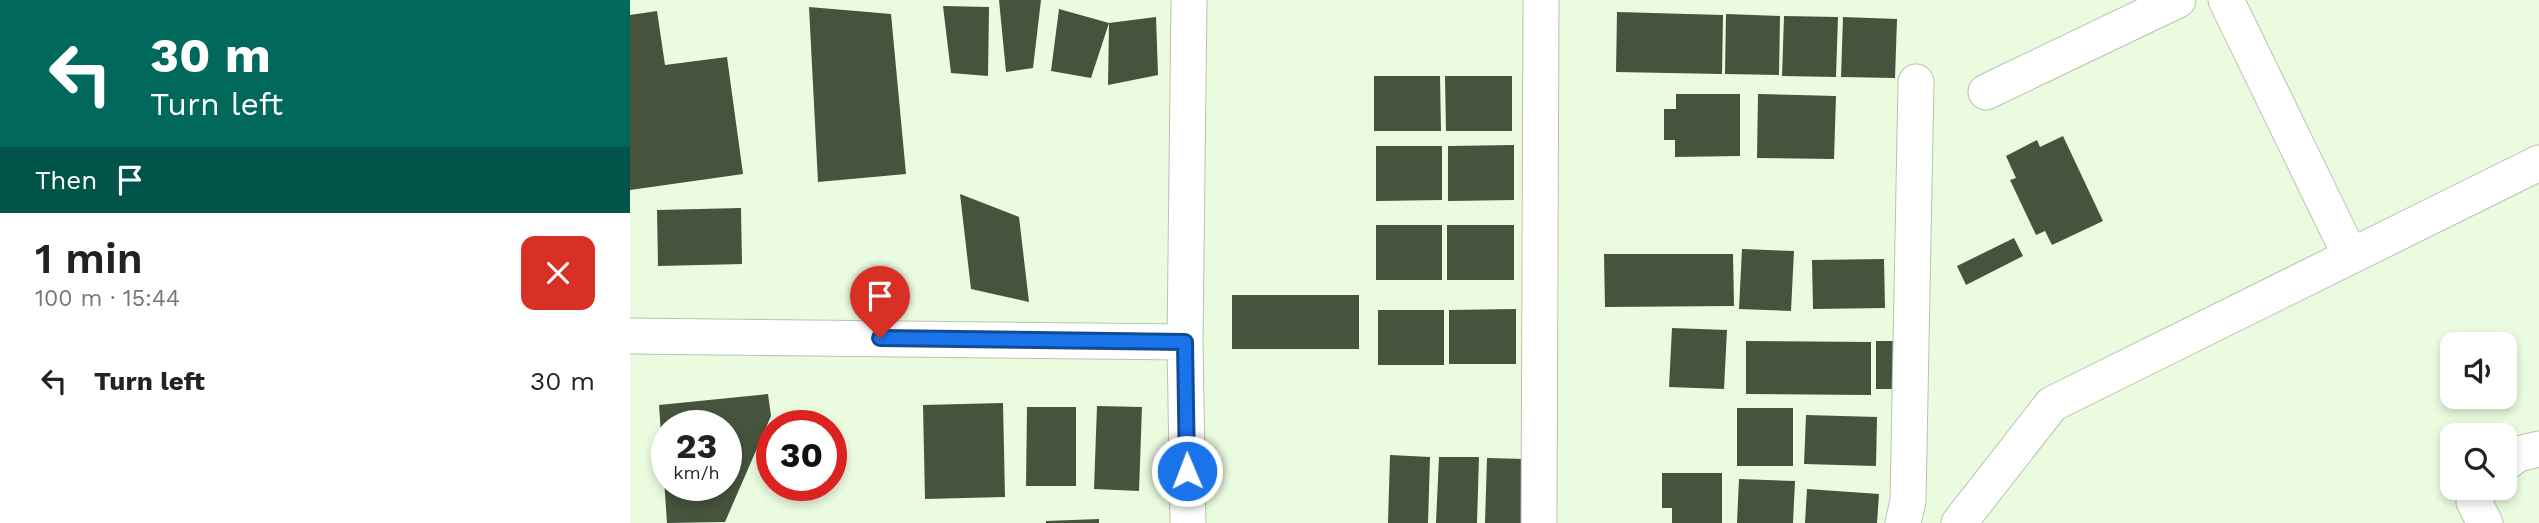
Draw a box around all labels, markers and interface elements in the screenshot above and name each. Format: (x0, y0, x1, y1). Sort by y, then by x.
text: 30 m (150, 26, 271, 84)
icon: left (35, 28, 126, 119)
text: Turn left (150, 85, 283, 123)
icon: arrive (111, 161, 149, 199)
text: Then (35, 165, 97, 195)
text: 1 min (35, 234, 143, 283)
button: close (521, 236, 595, 310)
pin (850, 266, 910, 338)
icon: arrive (861, 277, 899, 315)
text: 100 m · 15:44 (35, 285, 180, 312)
map controls (2440, 332, 2517, 500)
button: sound (2440, 332, 2517, 409)
icon: left (35, 362, 73, 400)
text: Turn left (94, 366, 205, 396)
text: 30 m (530, 366, 595, 396)
speed limit sign: 30 (756, 410, 847, 501)
button: search (2440, 423, 2517, 500)
text: 23 (676, 425, 717, 467)
position arrow (1150, 434, 1224, 508)
text: km/h (673, 462, 720, 483)

